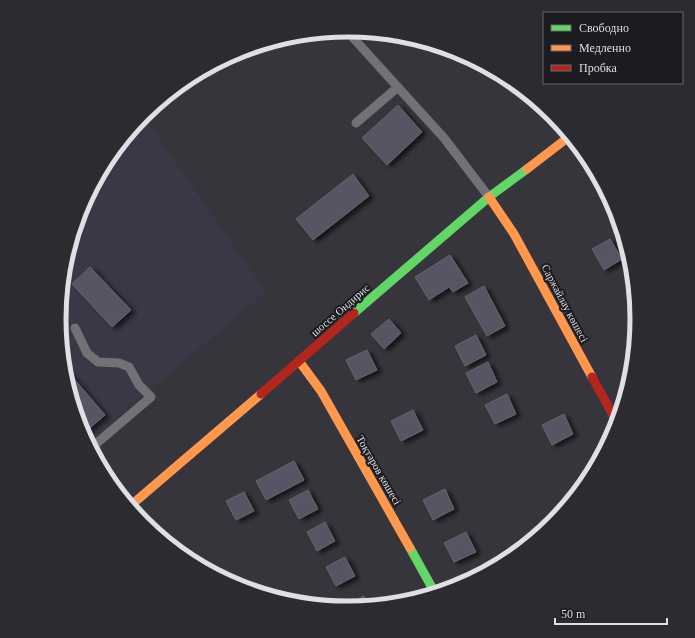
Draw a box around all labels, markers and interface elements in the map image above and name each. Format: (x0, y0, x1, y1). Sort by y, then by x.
legend (543, 12, 683, 84)
text: Свободно (579, 21, 629, 35)
text: Медленно (579, 41, 631, 55)
text: Пробка (579, 61, 617, 75)
street label: Саржайлау көшесі (539, 262, 591, 344)
street label: шоссе Ондирис (308, 281, 372, 339)
street label: Тоқтаров көшесі (354, 433, 404, 507)
scale bar (555, 600, 667, 626)
text: 50 m (561, 607, 586, 621)

